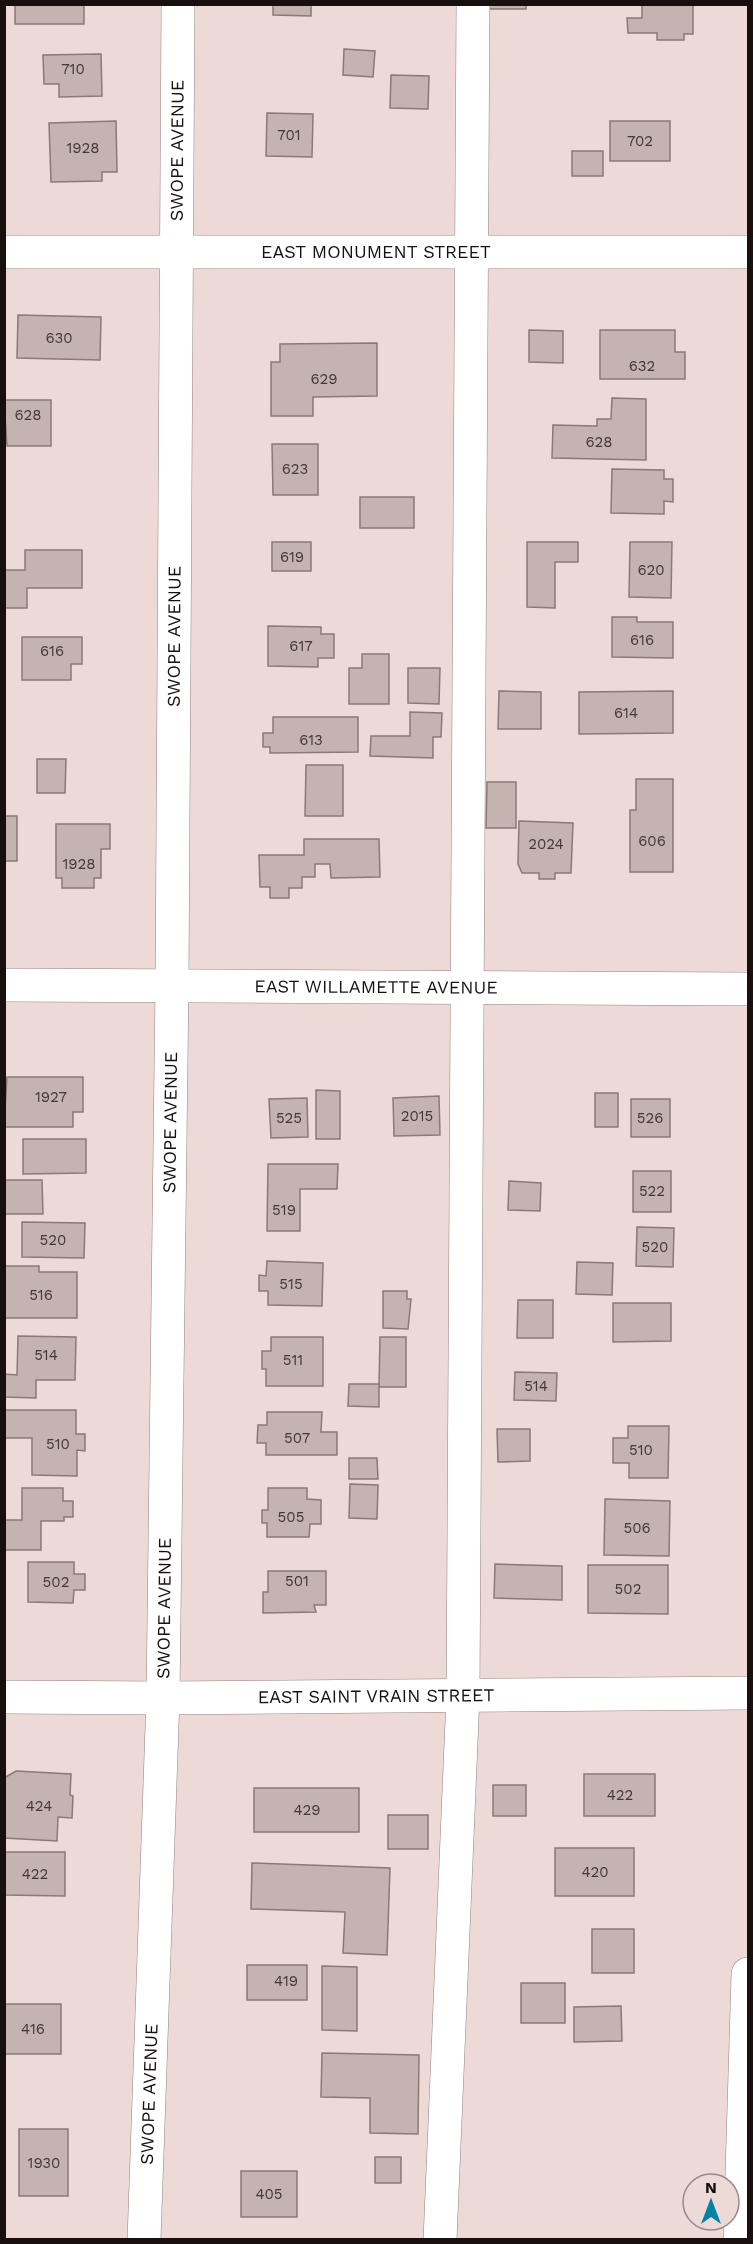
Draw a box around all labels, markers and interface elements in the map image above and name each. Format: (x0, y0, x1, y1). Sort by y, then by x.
house number: 710 (61, 60, 85, 78)
street label: SWOPE AVENUE (166, 80, 188, 221)
house number: 701 (277, 126, 301, 144)
house number: 702 (627, 132, 653, 150)
house number: 1928 (66, 139, 100, 157)
street label: EAST MONUMENT STREET (261, 241, 491, 262)
house number: 630 (45, 329, 73, 347)
house number: 632 (629, 357, 655, 375)
house number: 629 (310, 370, 338, 388)
house number: 628 (14, 406, 42, 424)
house number: 628 (585, 433, 613, 451)
house number: 623 (282, 460, 308, 478)
house number: 619 (280, 548, 304, 566)
house number: 620 (637, 561, 665, 579)
street label: SWOPE AVENUE (163, 566, 185, 707)
house number: 616 (630, 631, 654, 649)
house number: 617 (289, 637, 313, 655)
house number: 616 (40, 642, 64, 660)
house number: 614 (614, 704, 638, 722)
house number: 613 (299, 731, 323, 749)
house number: 606 (638, 832, 666, 850)
house number: 2024 (528, 835, 564, 853)
house number: 1928 (62, 855, 96, 873)
street label: EAST WILLAMETTE AVENUE (254, 975, 498, 998)
street label: SWOPE AVENUE (158, 1052, 181, 1193)
house number: 1927 (35, 1088, 67, 1106)
house number: 2015 (401, 1107, 433, 1125)
house number: 525 (276, 1109, 302, 1127)
house number: 526 (637, 1109, 663, 1127)
house number: 522 (639, 1182, 665, 1200)
house number: 519 (272, 1201, 296, 1219)
house number: 520 (40, 1231, 66, 1249)
house number: 520 (642, 1238, 668, 1256)
house number: 515 (279, 1275, 303, 1293)
house number: 516 (29, 1286, 53, 1304)
house number: 514 (34, 1346, 58, 1364)
house number: 511 (283, 1351, 303, 1369)
house number: 514 (524, 1377, 548, 1395)
house number: 507 (284, 1429, 310, 1447)
house number: 510 (46, 1435, 70, 1453)
house number: 510 (629, 1441, 653, 1459)
house number: 505 (278, 1508, 304, 1526)
house number: 506 (623, 1519, 651, 1537)
street label: SWOPE AVENUE (152, 1538, 175, 1679)
house number: 501 (285, 1572, 309, 1590)
house number: 502 (43, 1573, 69, 1591)
house number: 502 (615, 1580, 641, 1598)
street label: EAST SAINT VRAIN STREET (258, 1684, 494, 1707)
house number: 422 (607, 1786, 633, 1804)
house number: 424 (26, 1797, 52, 1815)
house number: 429 (293, 1801, 321, 1819)
house number: 420 (581, 1863, 609, 1881)
house number: 422 (22, 1865, 48, 1883)
house number: 419 (274, 1972, 298, 1990)
house number: 416 (21, 2020, 45, 2038)
street label: SWOPE AVENUE (136, 2023, 162, 2165)
house number: 1930 (28, 2154, 60, 2172)
north arrow (681, 2172, 741, 2232)
text: N (705, 2178, 717, 2197)
house number: 405 (255, 2185, 283, 2203)

